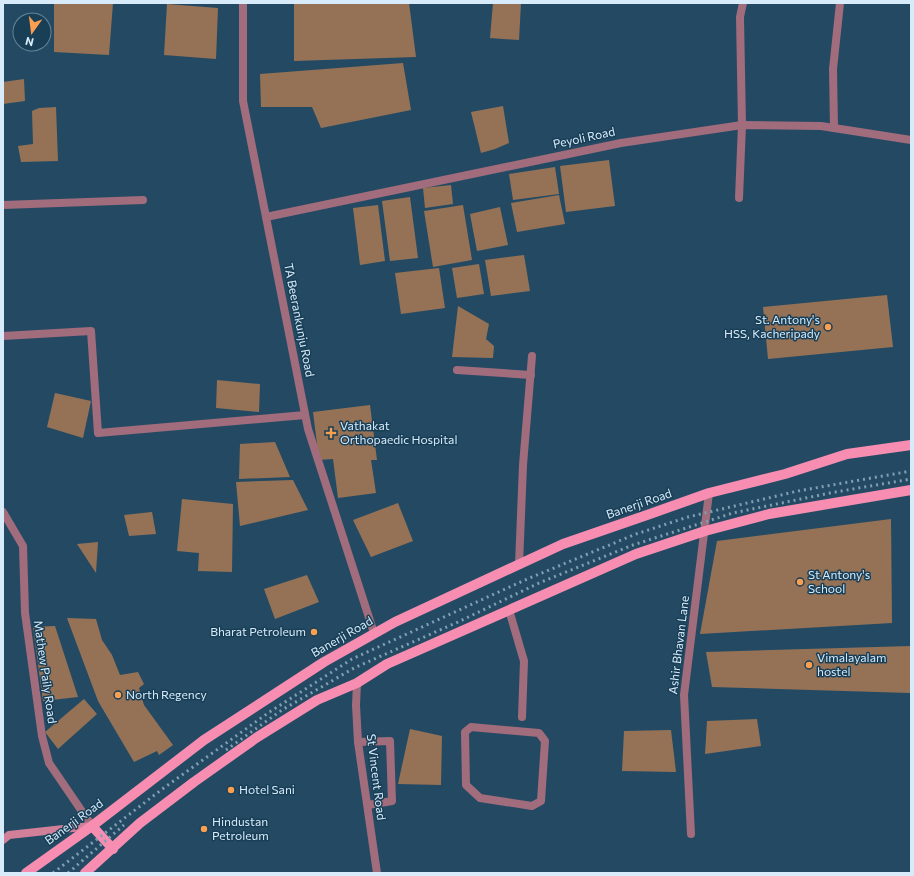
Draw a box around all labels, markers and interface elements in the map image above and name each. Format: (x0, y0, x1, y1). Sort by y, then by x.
north arrow (12, 12, 52, 52)
text: N (24, 35, 35, 49)
street label: Peyoli Road (551, 124, 616, 150)
street label: TA Beerankunju Road (282, 262, 318, 378)
place label: St. Antony's HSS, Kacheripady (724, 312, 820, 340)
marker: St. Antony's HSS, Kacheripady (823, 322, 833, 332)
place label: Vathakat Orthopaedic Hospital (340, 418, 457, 446)
marker: Vathakat Orthopaedic Hospital (325, 427, 337, 439)
street label: Banerji Road (604, 485, 673, 521)
place label: St Antony's School (808, 567, 870, 595)
marker: St Antony's School (795, 577, 805, 587)
street label: Ashir Bhavan Lane (665, 595, 691, 695)
street label: Banerji Road (308, 613, 375, 659)
street label: Mathew Paily Road (32, 619, 60, 724)
place label: Bharat Petroleum (210, 624, 306, 638)
marker: Bharat Petroleum (309, 627, 319, 637)
place label: Vimalayalam hostel (817, 650, 886, 678)
marker: Vimalayalam hostel (804, 660, 814, 670)
place label: North Regency (126, 687, 207, 701)
marker: North Regency (113, 690, 123, 700)
street label: St Vincent Road (365, 733, 389, 821)
place label: Hotel Sani (239, 782, 295, 796)
marker: Hotel Sani (226, 785, 236, 795)
street label: Banerji Road (42, 795, 105, 847)
place label: Hindustan Petroleum (212, 814, 269, 842)
marker: Hindustan Petroleum (199, 824, 209, 834)

